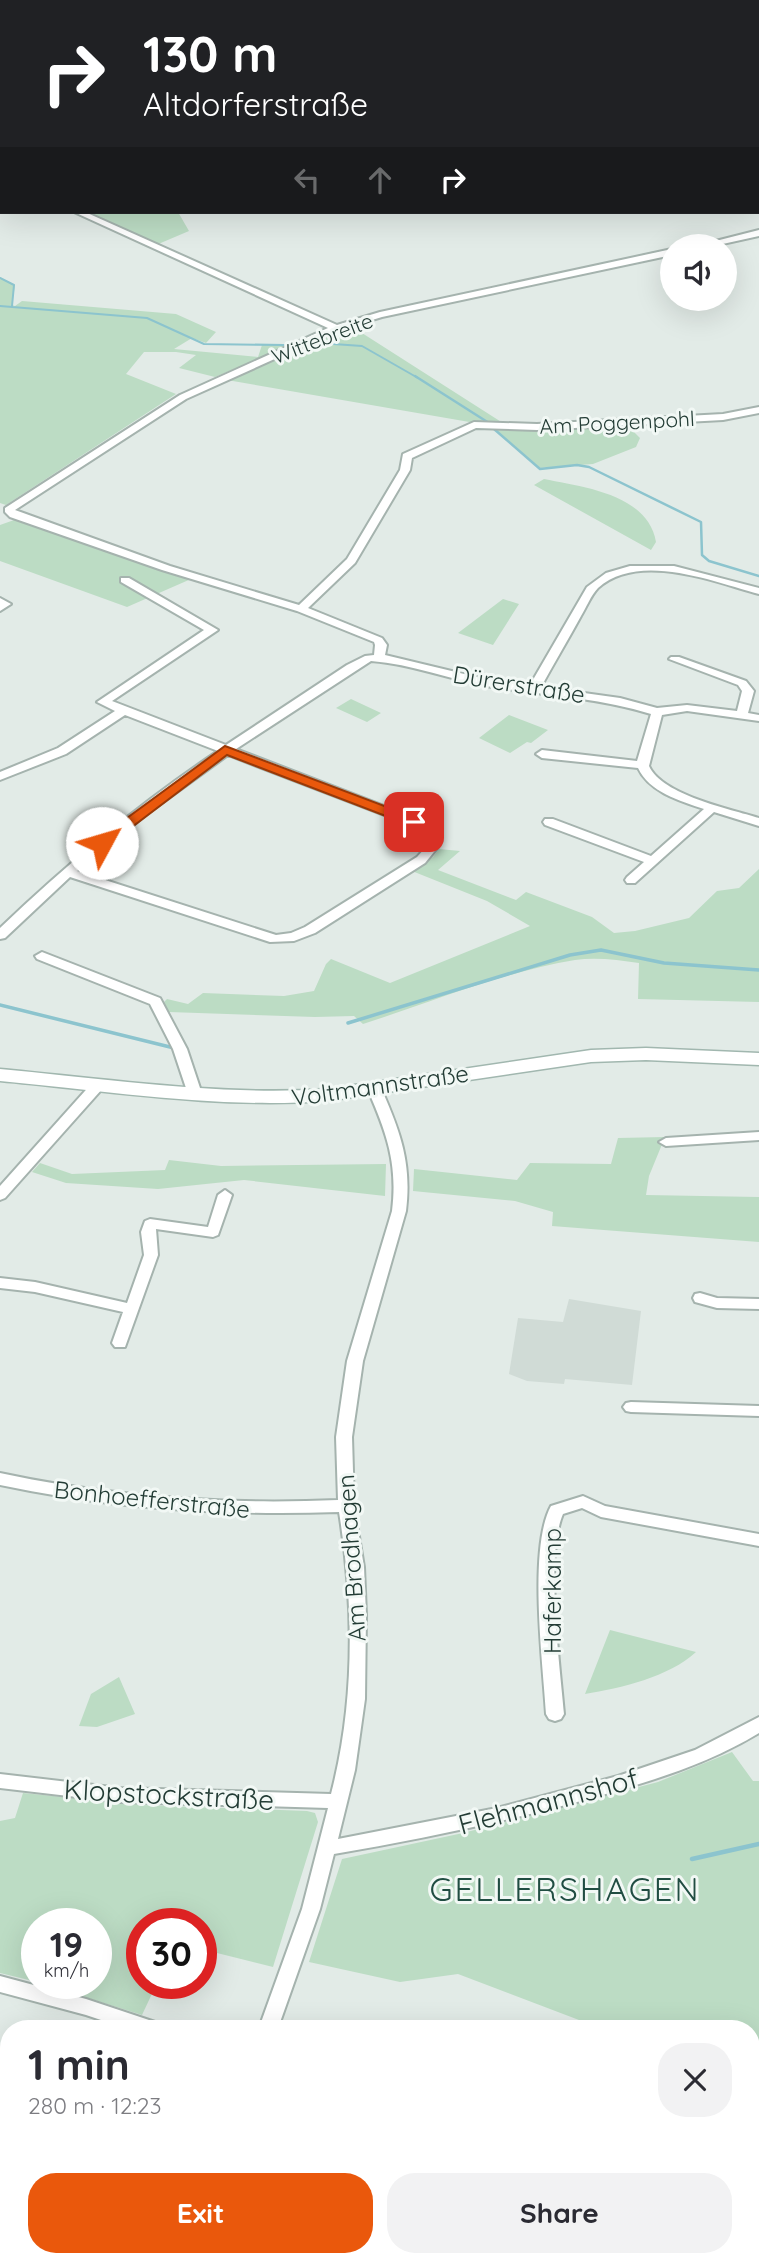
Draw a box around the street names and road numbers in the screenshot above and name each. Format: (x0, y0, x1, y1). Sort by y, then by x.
street label: Wittebreite (268, 307, 376, 369)
street label: Am Poggenpohl (539, 405, 695, 439)
street label: Dürerstraße (451, 659, 587, 709)
street label: Voltmannstraße (289, 1058, 471, 1112)
street label: Am Brodhagen (330, 1473, 372, 1643)
street label: Bonhoefferstraße (53, 1474, 251, 1524)
street label: Haferkamp (537, 1528, 567, 1654)
street label: Flehmannshof (454, 1760, 642, 1842)
street label: Klopstockstraße (63, 1771, 275, 1817)

